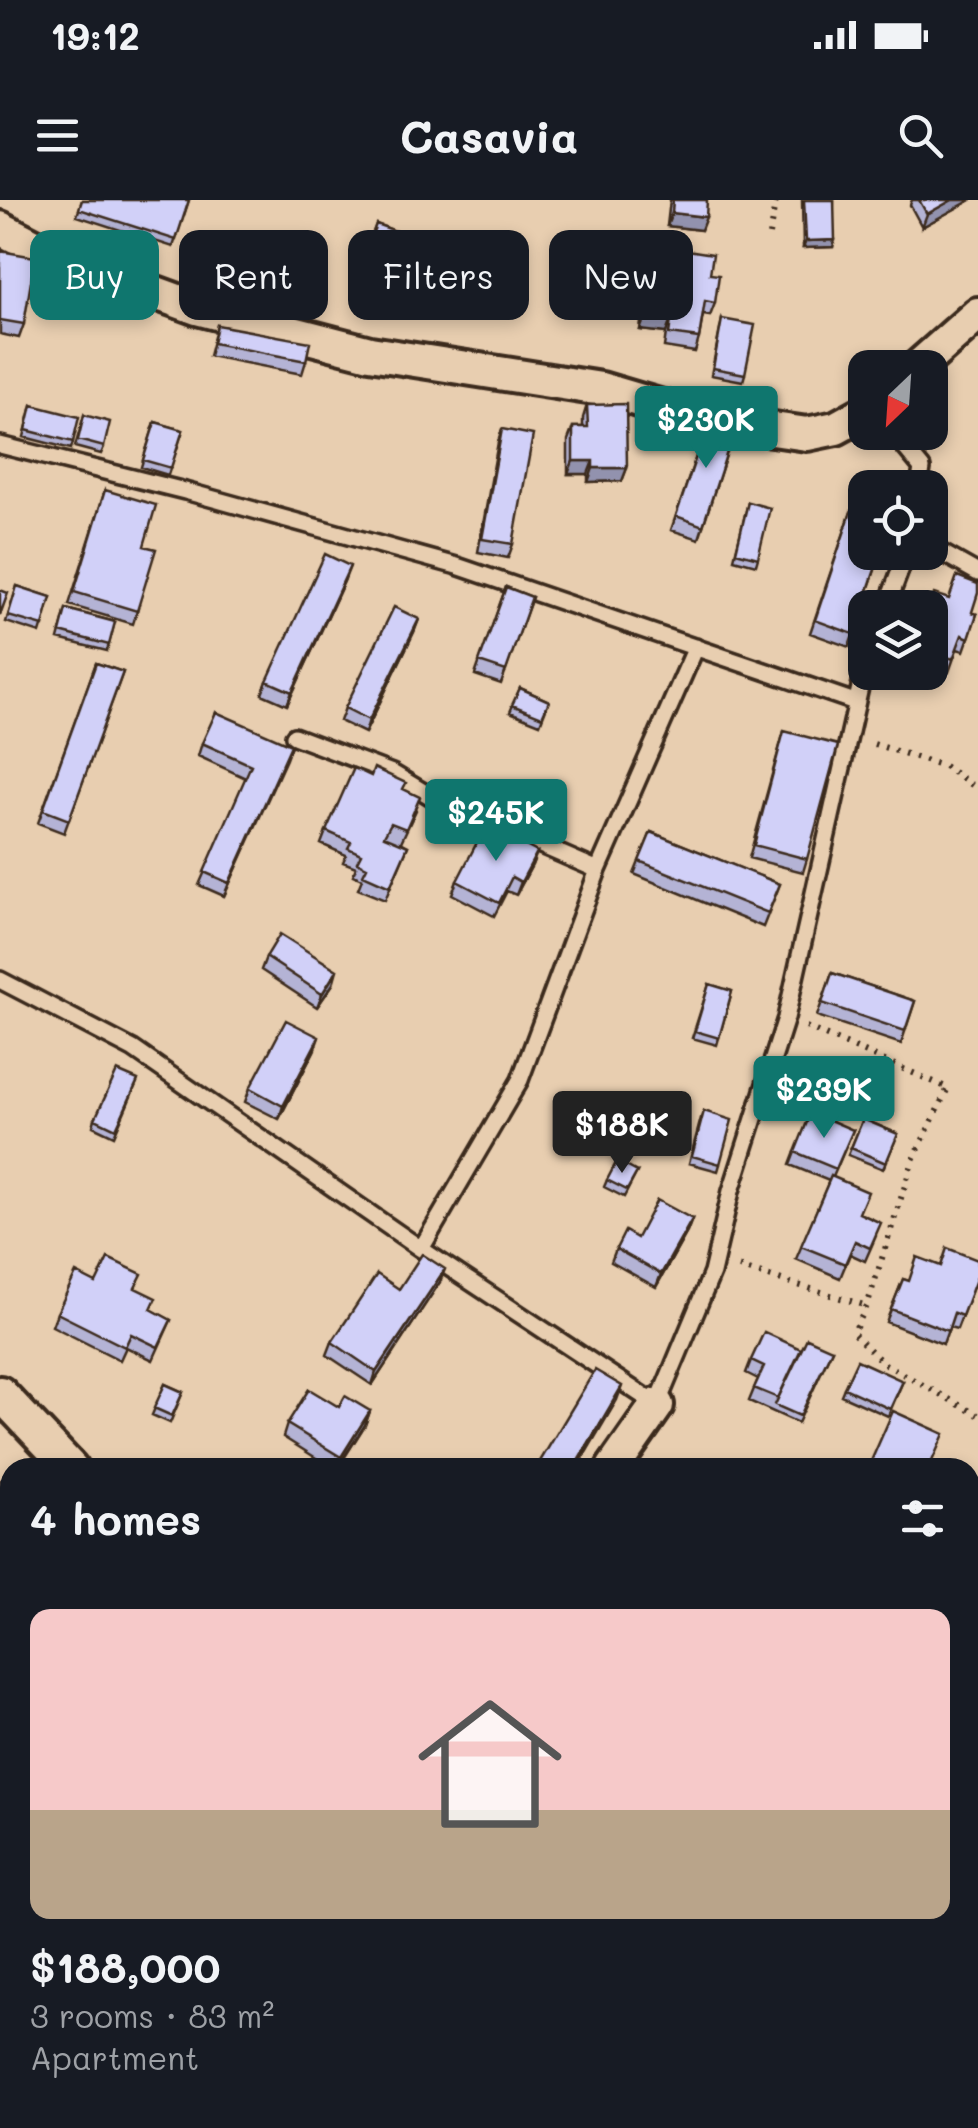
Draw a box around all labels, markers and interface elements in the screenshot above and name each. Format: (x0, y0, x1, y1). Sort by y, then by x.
text: 19:12 (50, 10, 140, 60)
text: Casavia (400, 106, 578, 164)
icon: menu (30, 108, 85, 163)
icon: search (893, 108, 948, 163)
chip: Buy (30, 230, 159, 320)
chip: Rent (179, 230, 328, 320)
chip: Filters (348, 230, 529, 320)
chip: New (549, 230, 693, 320)
north arrow (848, 350, 948, 450)
map controls (848, 350, 948, 690)
pin: $230K (636, 386, 776, 471)
text: $230K (657, 397, 755, 439)
button: locate (848, 470, 948, 570)
button: layers (848, 590, 948, 690)
pin: $245K (426, 779, 566, 864)
text: $245K (447, 790, 545, 832)
pin: $239K (754, 1056, 894, 1141)
text: $239K (775, 1067, 873, 1109)
pin: $188K (552, 1091, 692, 1176)
text: $188K (575, 1102, 669, 1144)
text: 4 homes (30, 1491, 201, 1546)
icon: filters (895, 1491, 950, 1546)
icon: home (400, 1674, 580, 1854)
text: $188,000 (30, 1939, 221, 1994)
text: 3 rooms · 83 m² (30, 1994, 274, 2036)
text: Apartment (30, 2036, 199, 2078)

